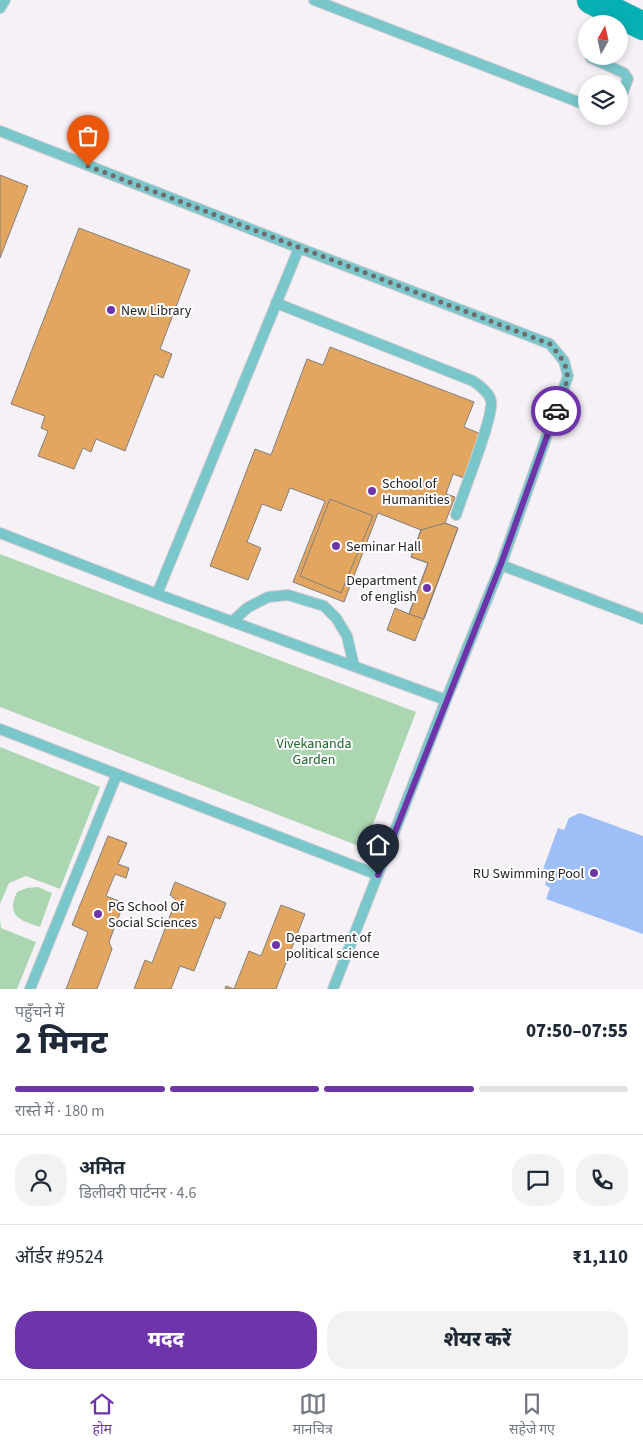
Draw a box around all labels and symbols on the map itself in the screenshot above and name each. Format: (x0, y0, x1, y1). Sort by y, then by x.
north arrow (578, 15, 628, 65)
pin (67, 115, 109, 166)
place label: New Library (121, 301, 192, 321)
marker: New Library (105, 304, 117, 316)
courier (531, 386, 581, 436)
place label: School of Humanities (382, 474, 450, 510)
marker: School of Humanities (366, 485, 378, 497)
place label: Seminar Hall (346, 537, 422, 557)
marker: Seminar Hall (330, 540, 342, 552)
place label: Department of english (346, 571, 417, 607)
marker: Department of english (421, 582, 433, 594)
park label: Vivekananda Garden (276, 734, 352, 770)
pin (357, 824, 399, 875)
place label: RU Swimming Pool (473, 864, 584, 884)
marker: RU Swimming Pool (588, 867, 600, 879)
place label: PG School Of Social Sciences (108, 897, 197, 933)
marker: PG School Of Social Sciences (92, 908, 104, 920)
place label: Department of political science (286, 928, 380, 964)
marker: Department of political science (270, 939, 282, 951)

